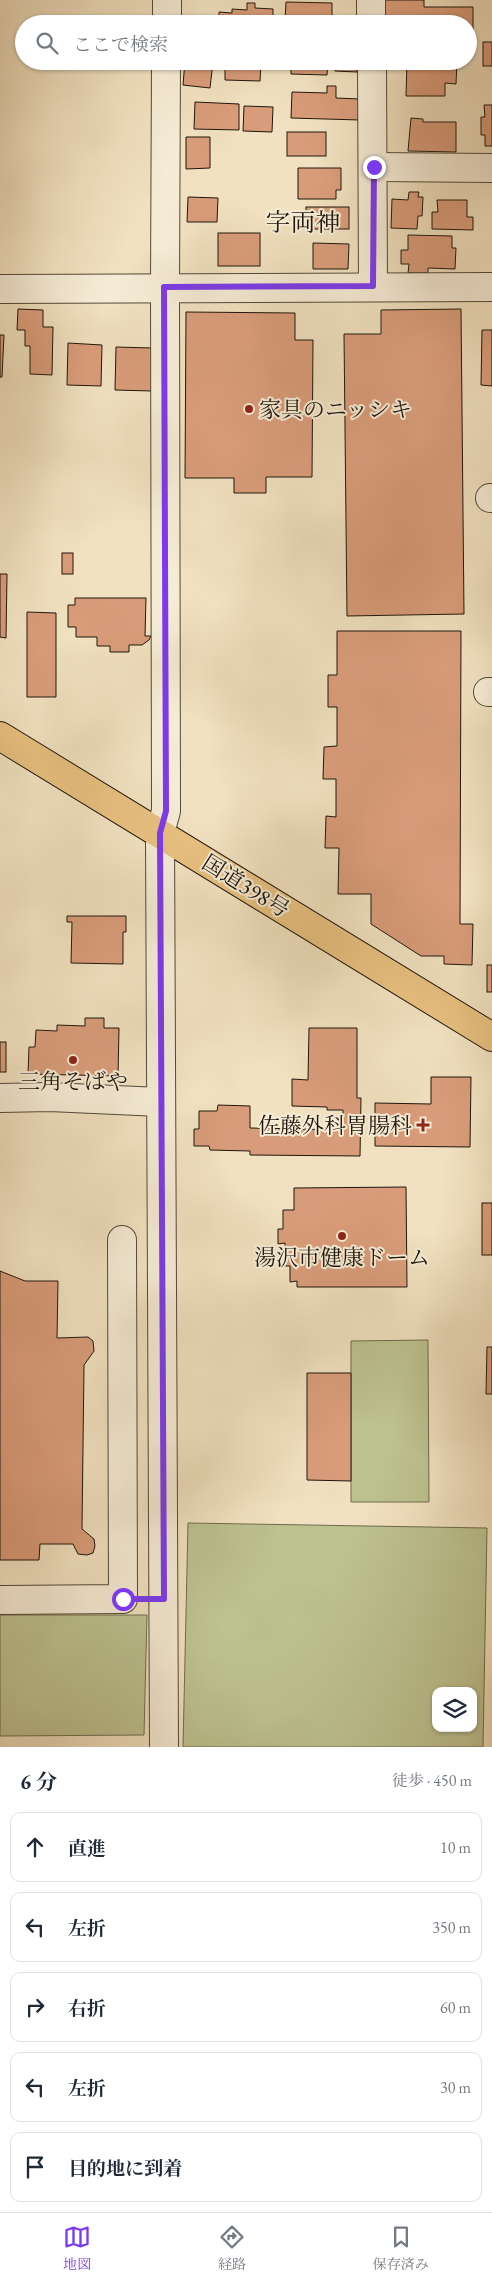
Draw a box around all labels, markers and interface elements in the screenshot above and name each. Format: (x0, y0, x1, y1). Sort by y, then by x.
search box (15, 15, 477, 70)
icon: search (33, 29, 61, 57)
text: ここで検索 (73, 32, 168, 57)
route end (363, 156, 386, 179)
district label: 字両神 (265, 206, 341, 238)
place label: 家具のニッシキ (259, 395, 412, 424)
marker: 家具のニッシキ (243, 403, 255, 415)
street label: 国道398号 (197, 848, 295, 924)
marker: 三角そばや (67, 1054, 79, 1066)
place label: 三角そばや (18, 1067, 128, 1096)
place label: 佐藤外科胃腸科 (258, 1111, 412, 1140)
marker: 佐藤外科胃腸科 (416, 1118, 430, 1132)
marker: 湯沢市健康ドーム (336, 1230, 348, 1242)
place label: 湯沢市健康ドーム (254, 1243, 430, 1272)
route start (112, 1588, 135, 1611)
map controls (432, 1687, 477, 1732)
button: layers (432, 1687, 477, 1732)
text: 6 分 (20, 1768, 57, 1795)
text: 徒歩 · 450 m (392, 1770, 472, 1791)
icon: ahead (21, 1833, 49, 1861)
text: 直進 (68, 1836, 106, 1861)
text: 10 m (440, 1837, 471, 1858)
icon: left (21, 1913, 49, 1941)
text: 左折 (68, 1916, 106, 1941)
text: 350 m (432, 1917, 471, 1938)
icon: right (21, 1993, 49, 2021)
text: 右折 (68, 1996, 106, 2021)
text: 60 m (440, 1997, 471, 2018)
icon: left (21, 2073, 49, 2101)
text: 左折 (68, 2076, 106, 2101)
text: 30 m (440, 2077, 471, 2098)
icon: arrive (21, 2153, 49, 2181)
text: 目的地に到着 (68, 2156, 182, 2181)
tab: 地図 (63, 2223, 91, 2273)
tab: 経路 (218, 2223, 246, 2273)
tab: 保存済み (373, 2223, 429, 2273)

